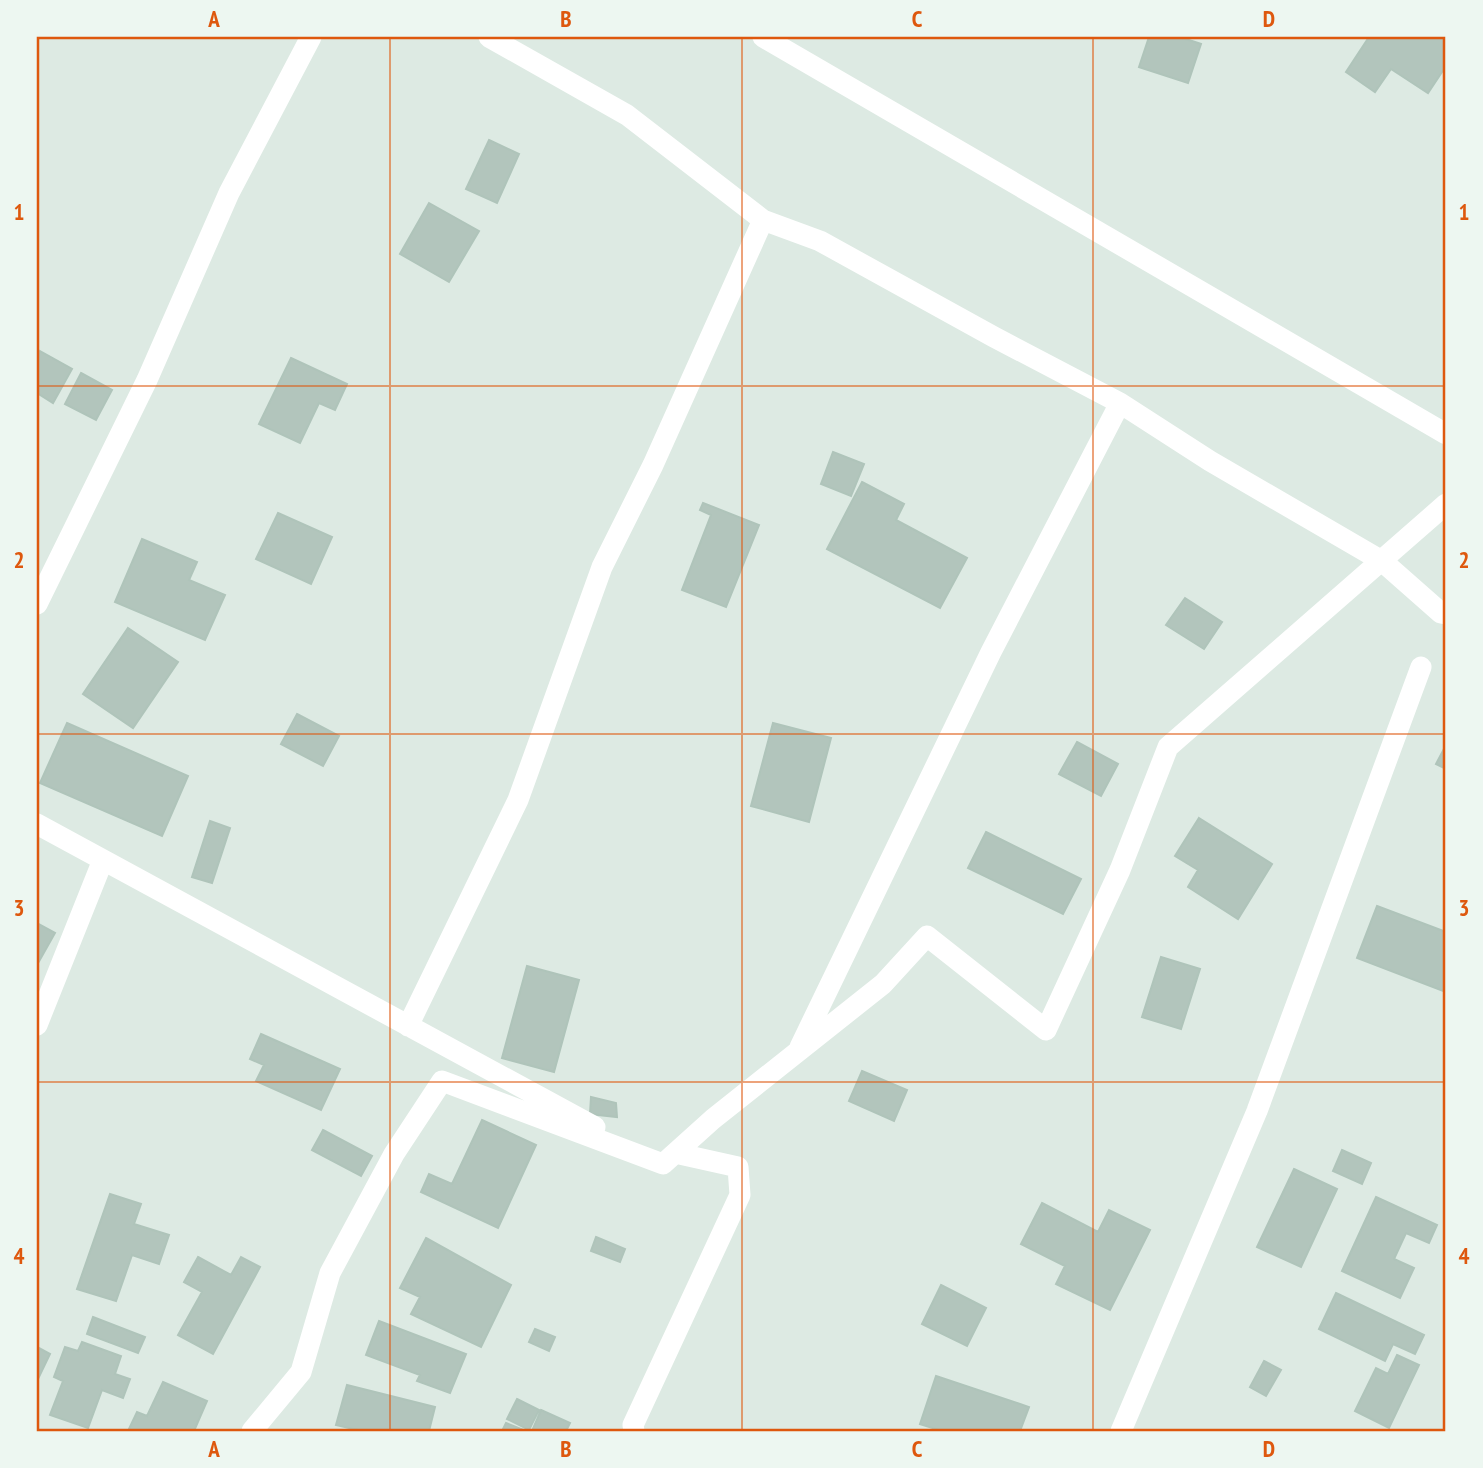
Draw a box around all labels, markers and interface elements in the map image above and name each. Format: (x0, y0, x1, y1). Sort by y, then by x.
text: A (207, 4, 220, 33)
text: B (560, 4, 572, 33)
text: C (912, 4, 923, 33)
text: D (1263, 4, 1275, 33)
text: 1 (14, 197, 25, 226)
text: 1 (1459, 197, 1470, 226)
text: 2 (14, 545, 25, 574)
text: 2 (1459, 545, 1470, 574)
text: 3 (14, 893, 25, 922)
text: 3 (1459, 893, 1470, 922)
text: 4 (14, 1241, 25, 1270)
text: 4 (1459, 1241, 1470, 1270)
text: A (207, 1434, 220, 1463)
text: B (560, 1434, 572, 1463)
text: C (912, 1434, 923, 1463)
text: D (1263, 1434, 1275, 1463)

